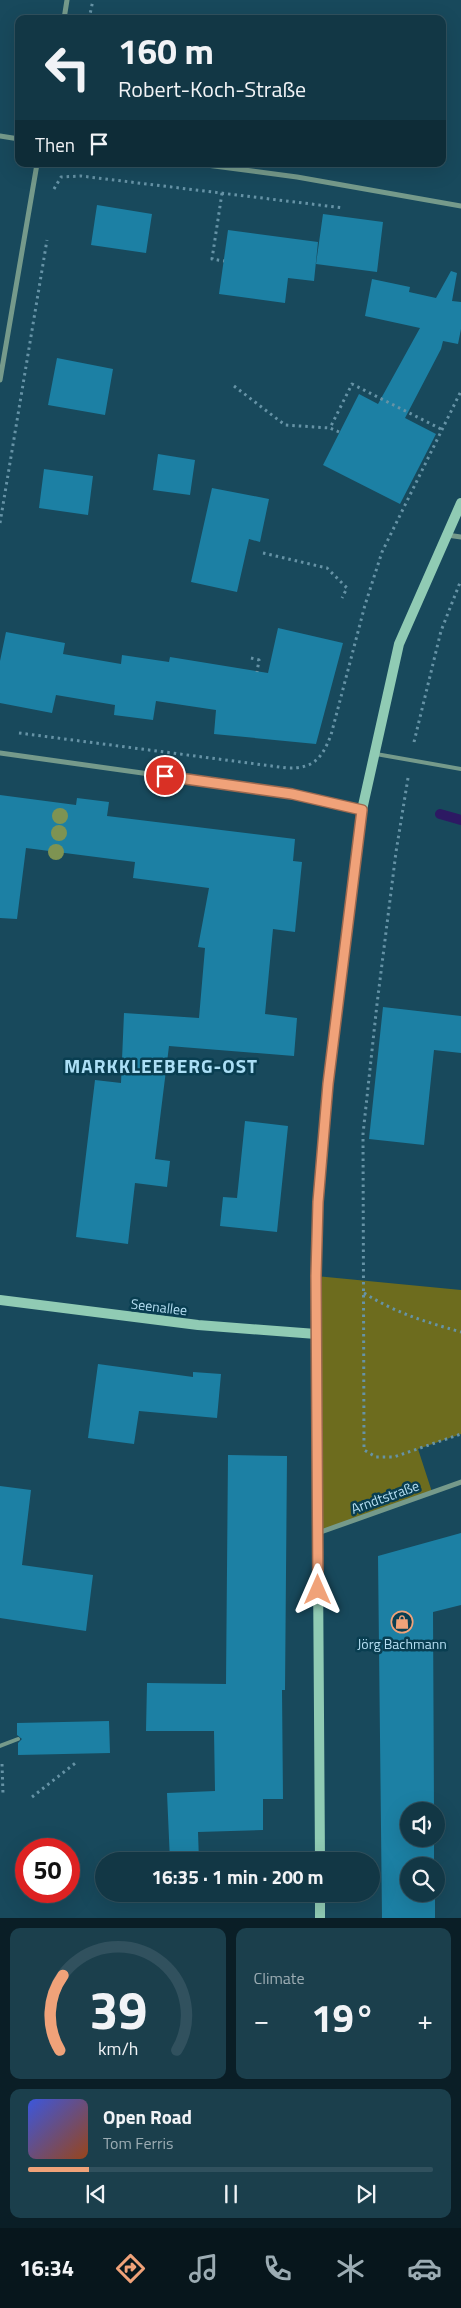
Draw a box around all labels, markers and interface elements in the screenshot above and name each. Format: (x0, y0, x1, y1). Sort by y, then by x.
text: 160 m (118, 24, 214, 78)
icon: left (35, 35, 100, 100)
text: Robert-Koch-Straße (118, 72, 306, 106)
text: Then (35, 130, 75, 159)
icon: arrive (85, 130, 113, 158)
pin (144, 755, 186, 797)
icon: arrive (151, 762, 179, 790)
district label: MARKKLEEBERG-OST (64, 1051, 258, 1080)
street label: Seenallee (130, 1293, 189, 1320)
street label: Arndtstraße (348, 1474, 422, 1519)
position arrow (291, 1563, 343, 1615)
shop icon: Jörg Bachmann (390, 1610, 414, 1634)
place label: Jörg Bachmann (357, 1633, 447, 1654)
map controls (400, 1802, 445, 1902)
button: sound (400, 1802, 445, 1847)
speed limit sign: 50 (15, 1838, 80, 1903)
button: search (400, 1857, 445, 1902)
text: 16:35 · 1 min · 200 m (151, 1862, 324, 1891)
text: Climate (254, 1966, 305, 1990)
text: 39 (89, 1970, 147, 2049)
text: 19° (311, 1989, 375, 2047)
text: − (254, 1998, 269, 2041)
text: + (417, 1998, 433, 2041)
text: km/h (98, 2035, 138, 2062)
text: Open Road (103, 2102, 192, 2131)
text: Tom Ferris (103, 2131, 174, 2155)
icon: previous (82, 2180, 110, 2208)
icon: pause (217, 2180, 245, 2208)
icon: next (352, 2180, 380, 2208)
text: 16:34 (19, 2251, 74, 2285)
icon: directions (113, 2251, 148, 2286)
icon: music (186, 2251, 221, 2286)
icon: phone (260, 2251, 295, 2286)
icon: climate (333, 2251, 368, 2286)
icon: car (407, 2251, 442, 2286)

